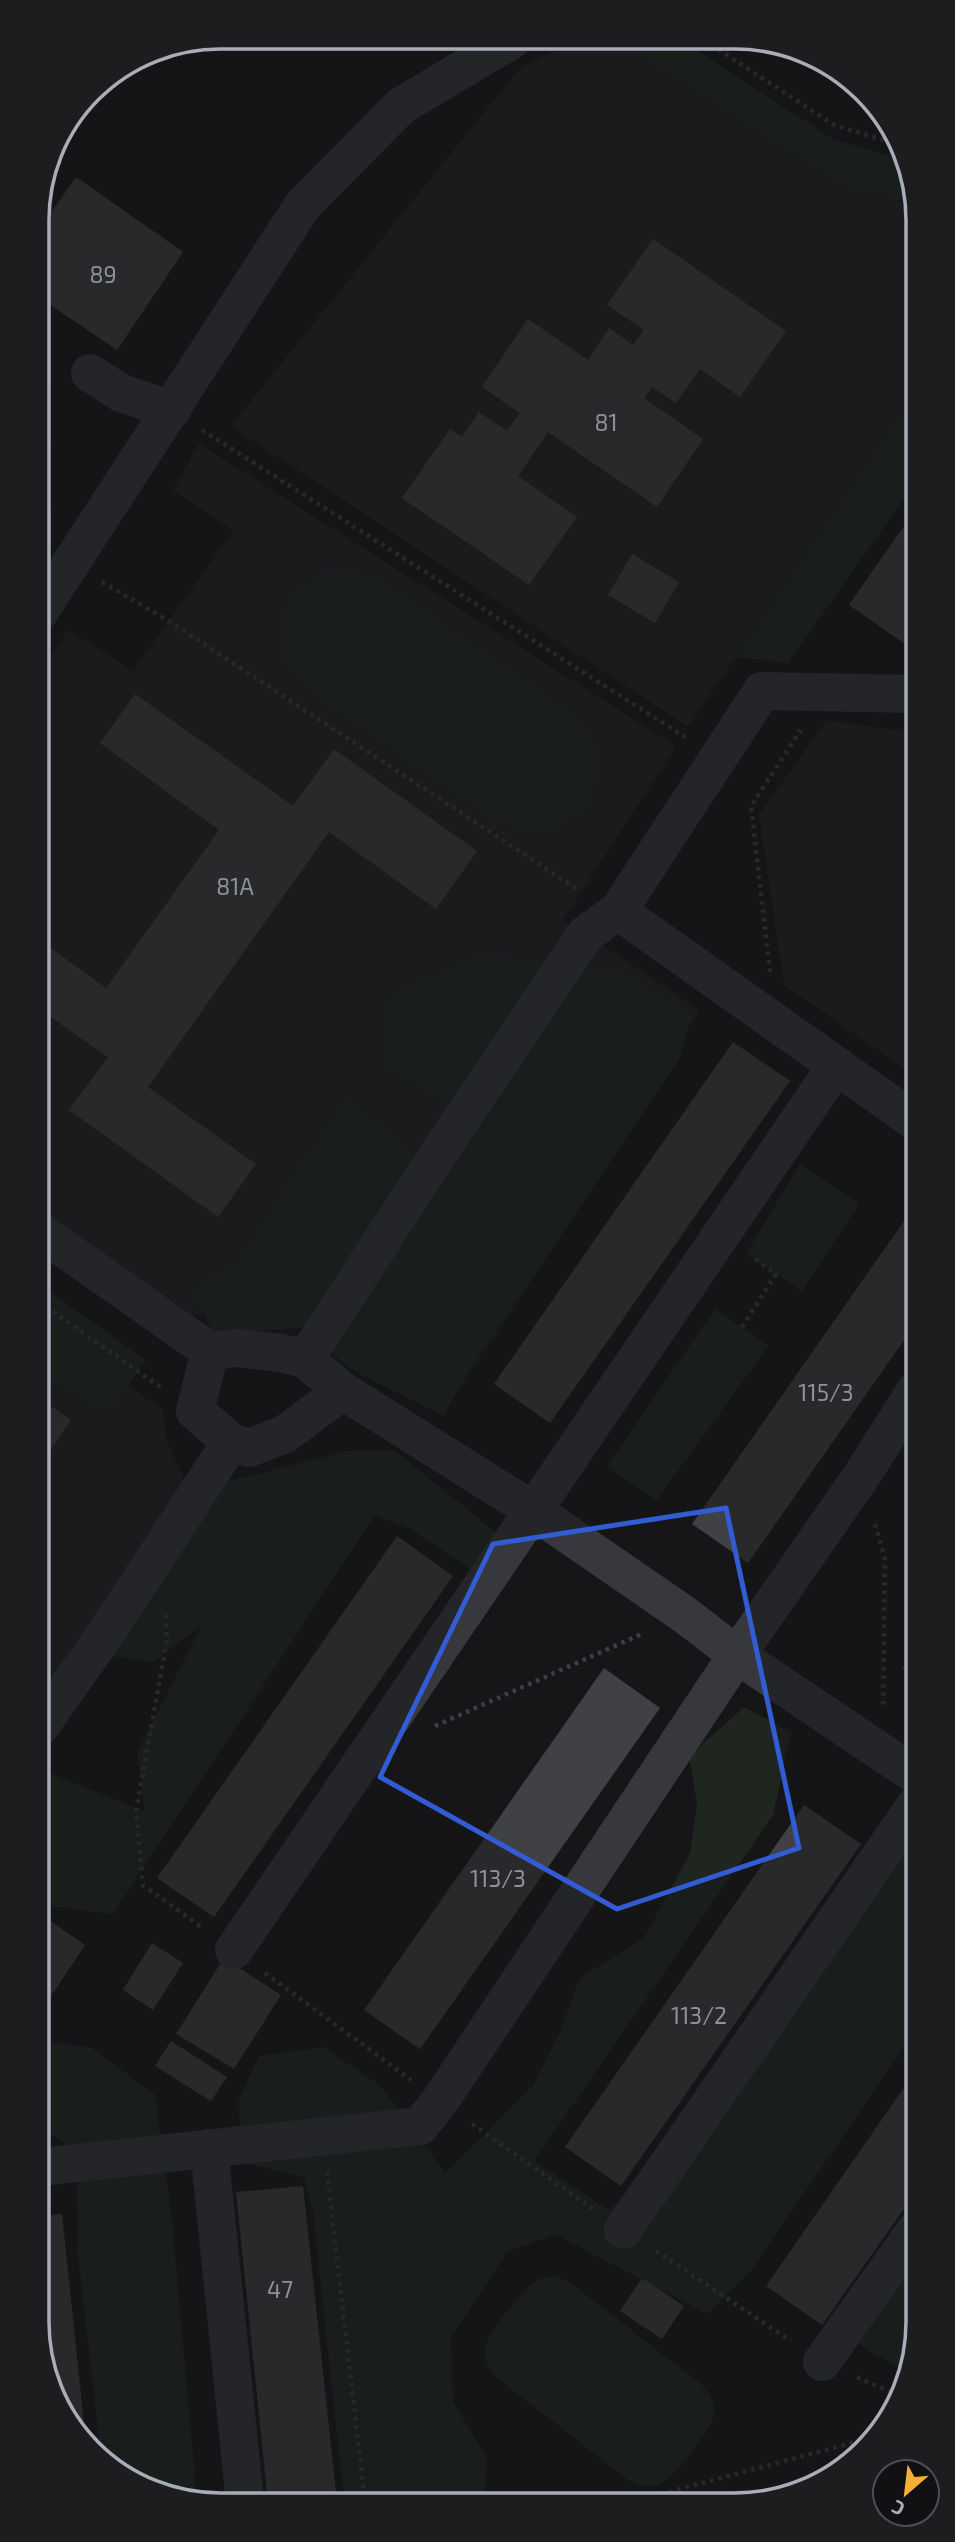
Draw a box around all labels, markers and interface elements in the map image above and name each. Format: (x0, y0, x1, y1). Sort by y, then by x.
house number: 89 (89, 260, 117, 288)
house number: 81 (594, 408, 618, 436)
house number: 81А (216, 872, 254, 900)
house number: 115/3 (798, 1378, 854, 1406)
house number: 113/3 (470, 1864, 526, 1892)
house number: 113/2 (671, 2001, 727, 2029)
house number: 47 (267, 2275, 293, 2303)
north arrow (871, 2458, 941, 2528)
text: С (887, 2496, 908, 2521)

